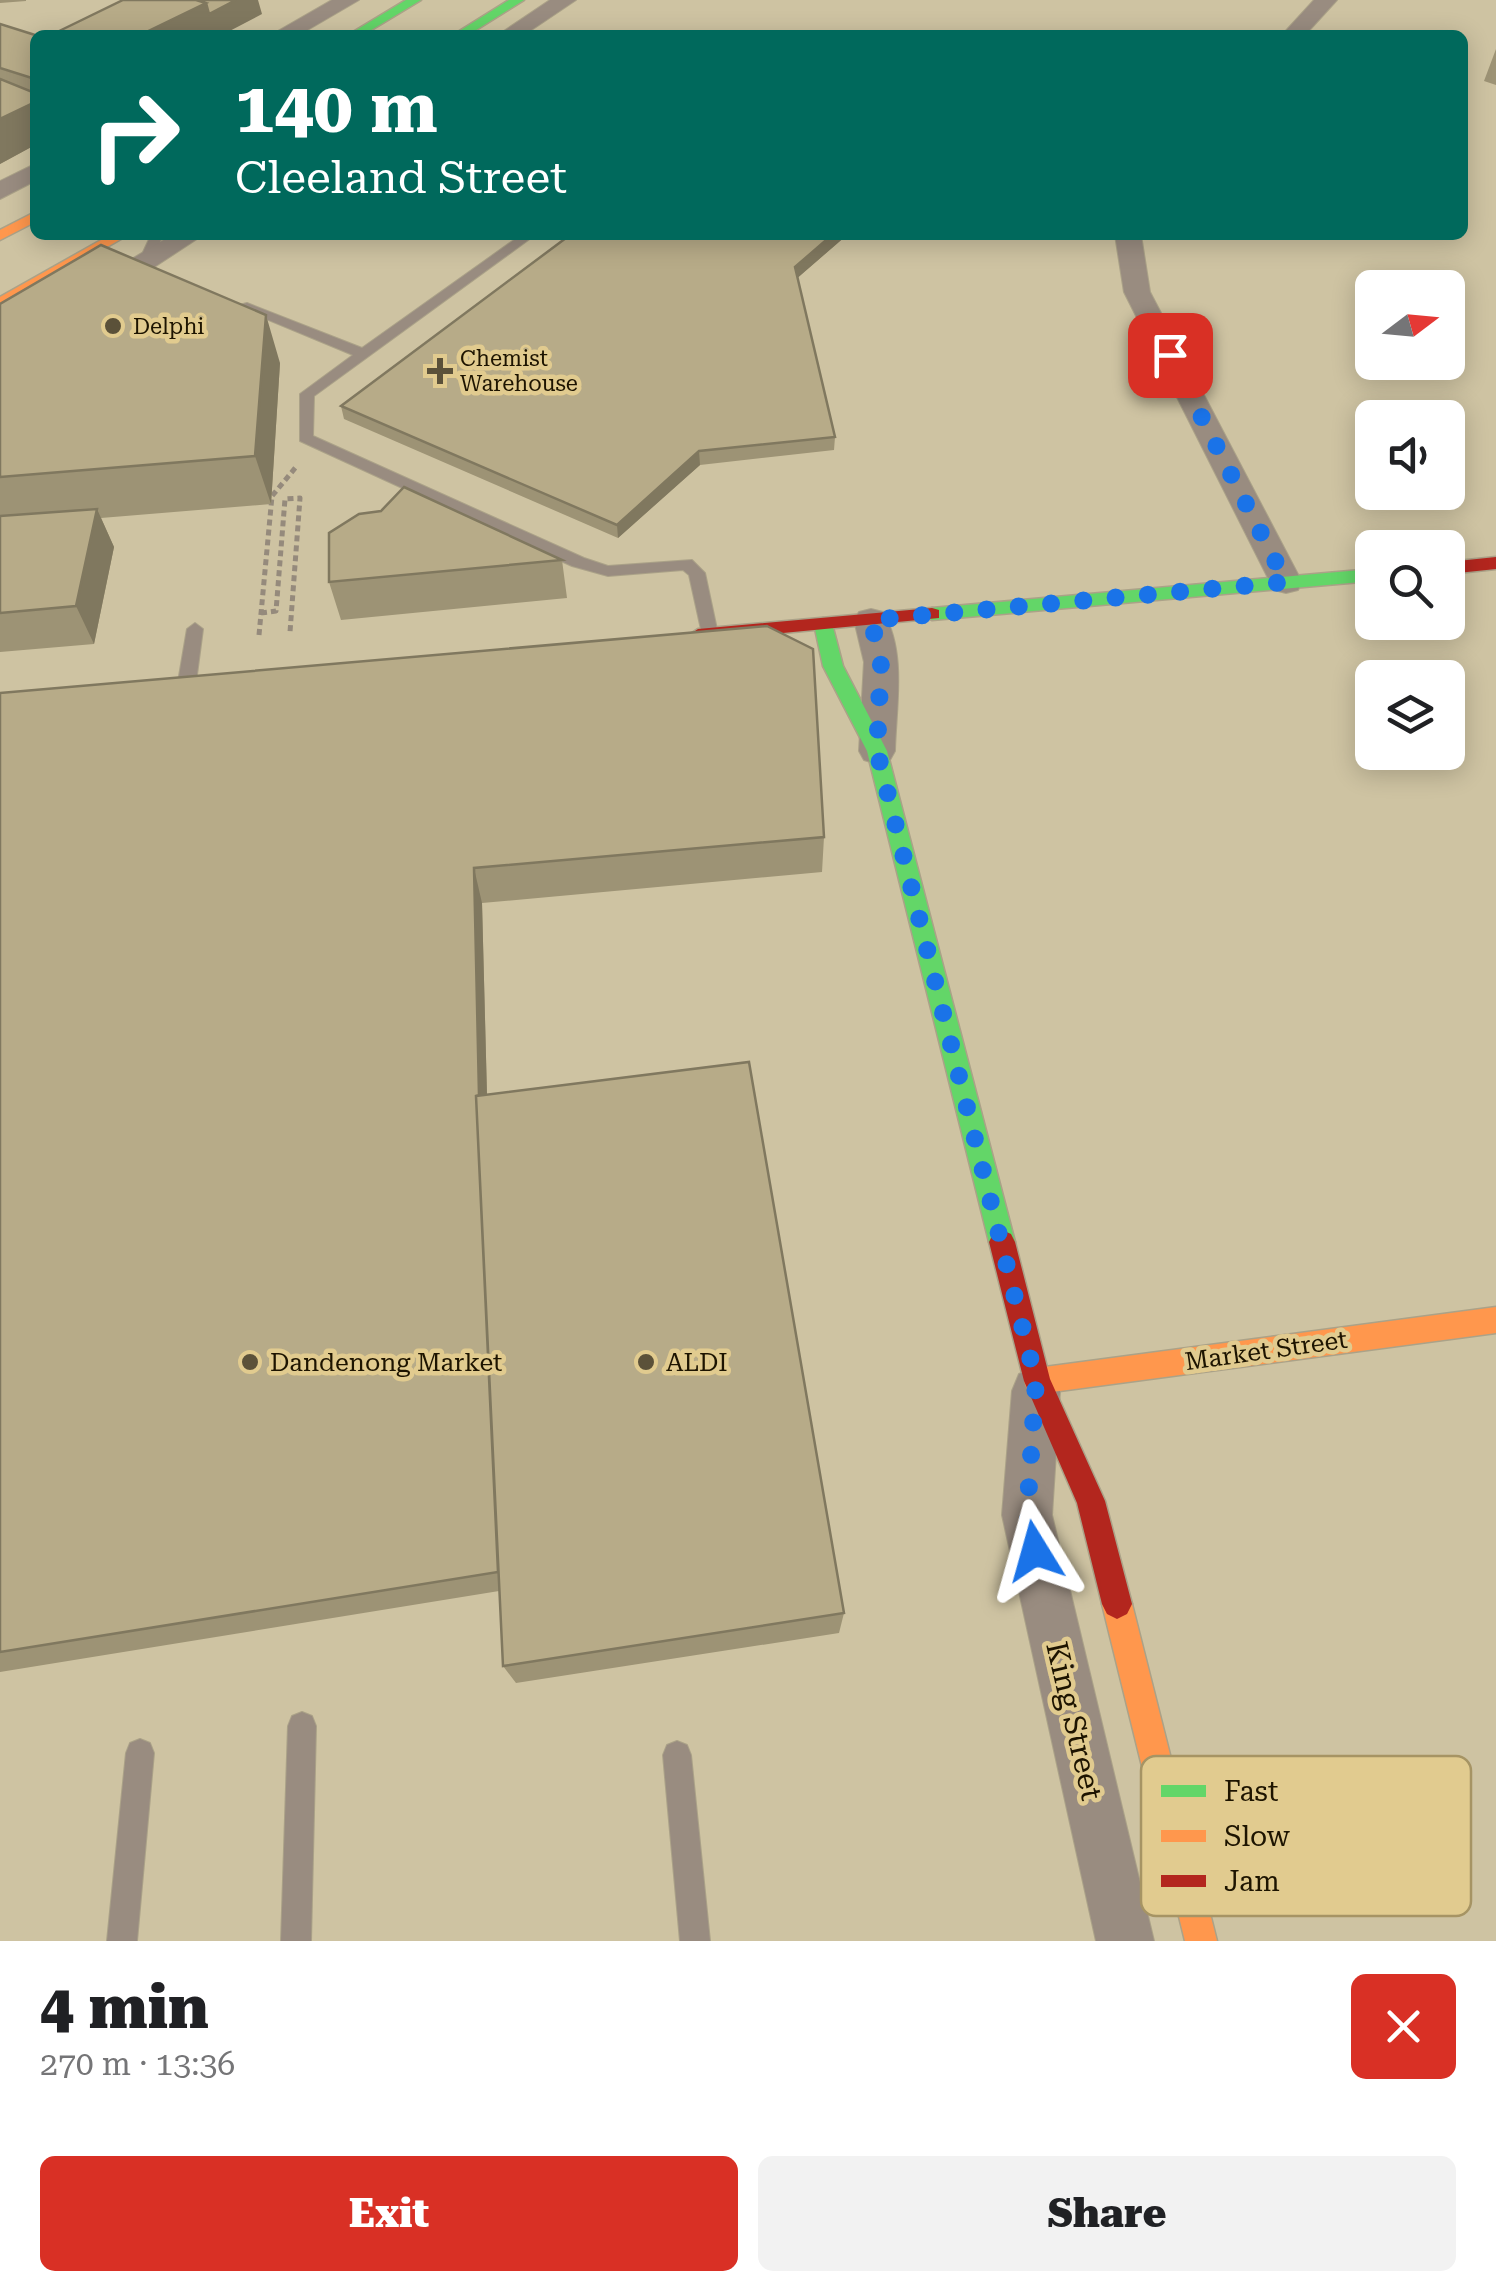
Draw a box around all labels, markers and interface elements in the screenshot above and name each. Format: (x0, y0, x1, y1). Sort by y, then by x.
text: 140 m (235, 67, 438, 149)
icon: right (70, 70, 200, 200)
text: Cleeland Street (235, 151, 567, 204)
north arrow (1355, 270, 1465, 380)
map controls (1355, 270, 1465, 770)
pin (1128, 313, 1213, 398)
place label: Delphi (133, 314, 204, 339)
marker: Delphi (102, 315, 124, 337)
icon: arrive (1143, 328, 1198, 383)
place label: Chemist Warehouse (460, 346, 578, 396)
marker: Chemist Warehouse (429, 360, 451, 382)
button: sound (1355, 400, 1465, 510)
button: search (1355, 530, 1465, 640)
button: layers (1355, 660, 1465, 770)
street label: Market Street (1183, 1325, 1349, 1376)
place label: Dandenong Market (270, 1348, 502, 1377)
place label: ALDI (666, 1348, 728, 1377)
marker: Dandenong Market (239, 1351, 261, 1373)
marker: ALDI (635, 1351, 657, 1373)
position arrow (983, 1499, 1087, 1603)
street label: King Street (1039, 1638, 1110, 1803)
legend (1141, 1756, 1471, 1916)
text: Fast (1224, 1775, 1278, 1808)
text: Slow (1224, 1820, 1291, 1853)
text: Jam (1224, 1865, 1280, 1898)
text: 4 min (40, 1972, 209, 2043)
button: close (1351, 1974, 1456, 2079)
text: 270 m · 13:36 (40, 2045, 235, 2083)
button: Exit (40, 2156, 738, 2271)
button: Share (758, 2156, 1456, 2271)

